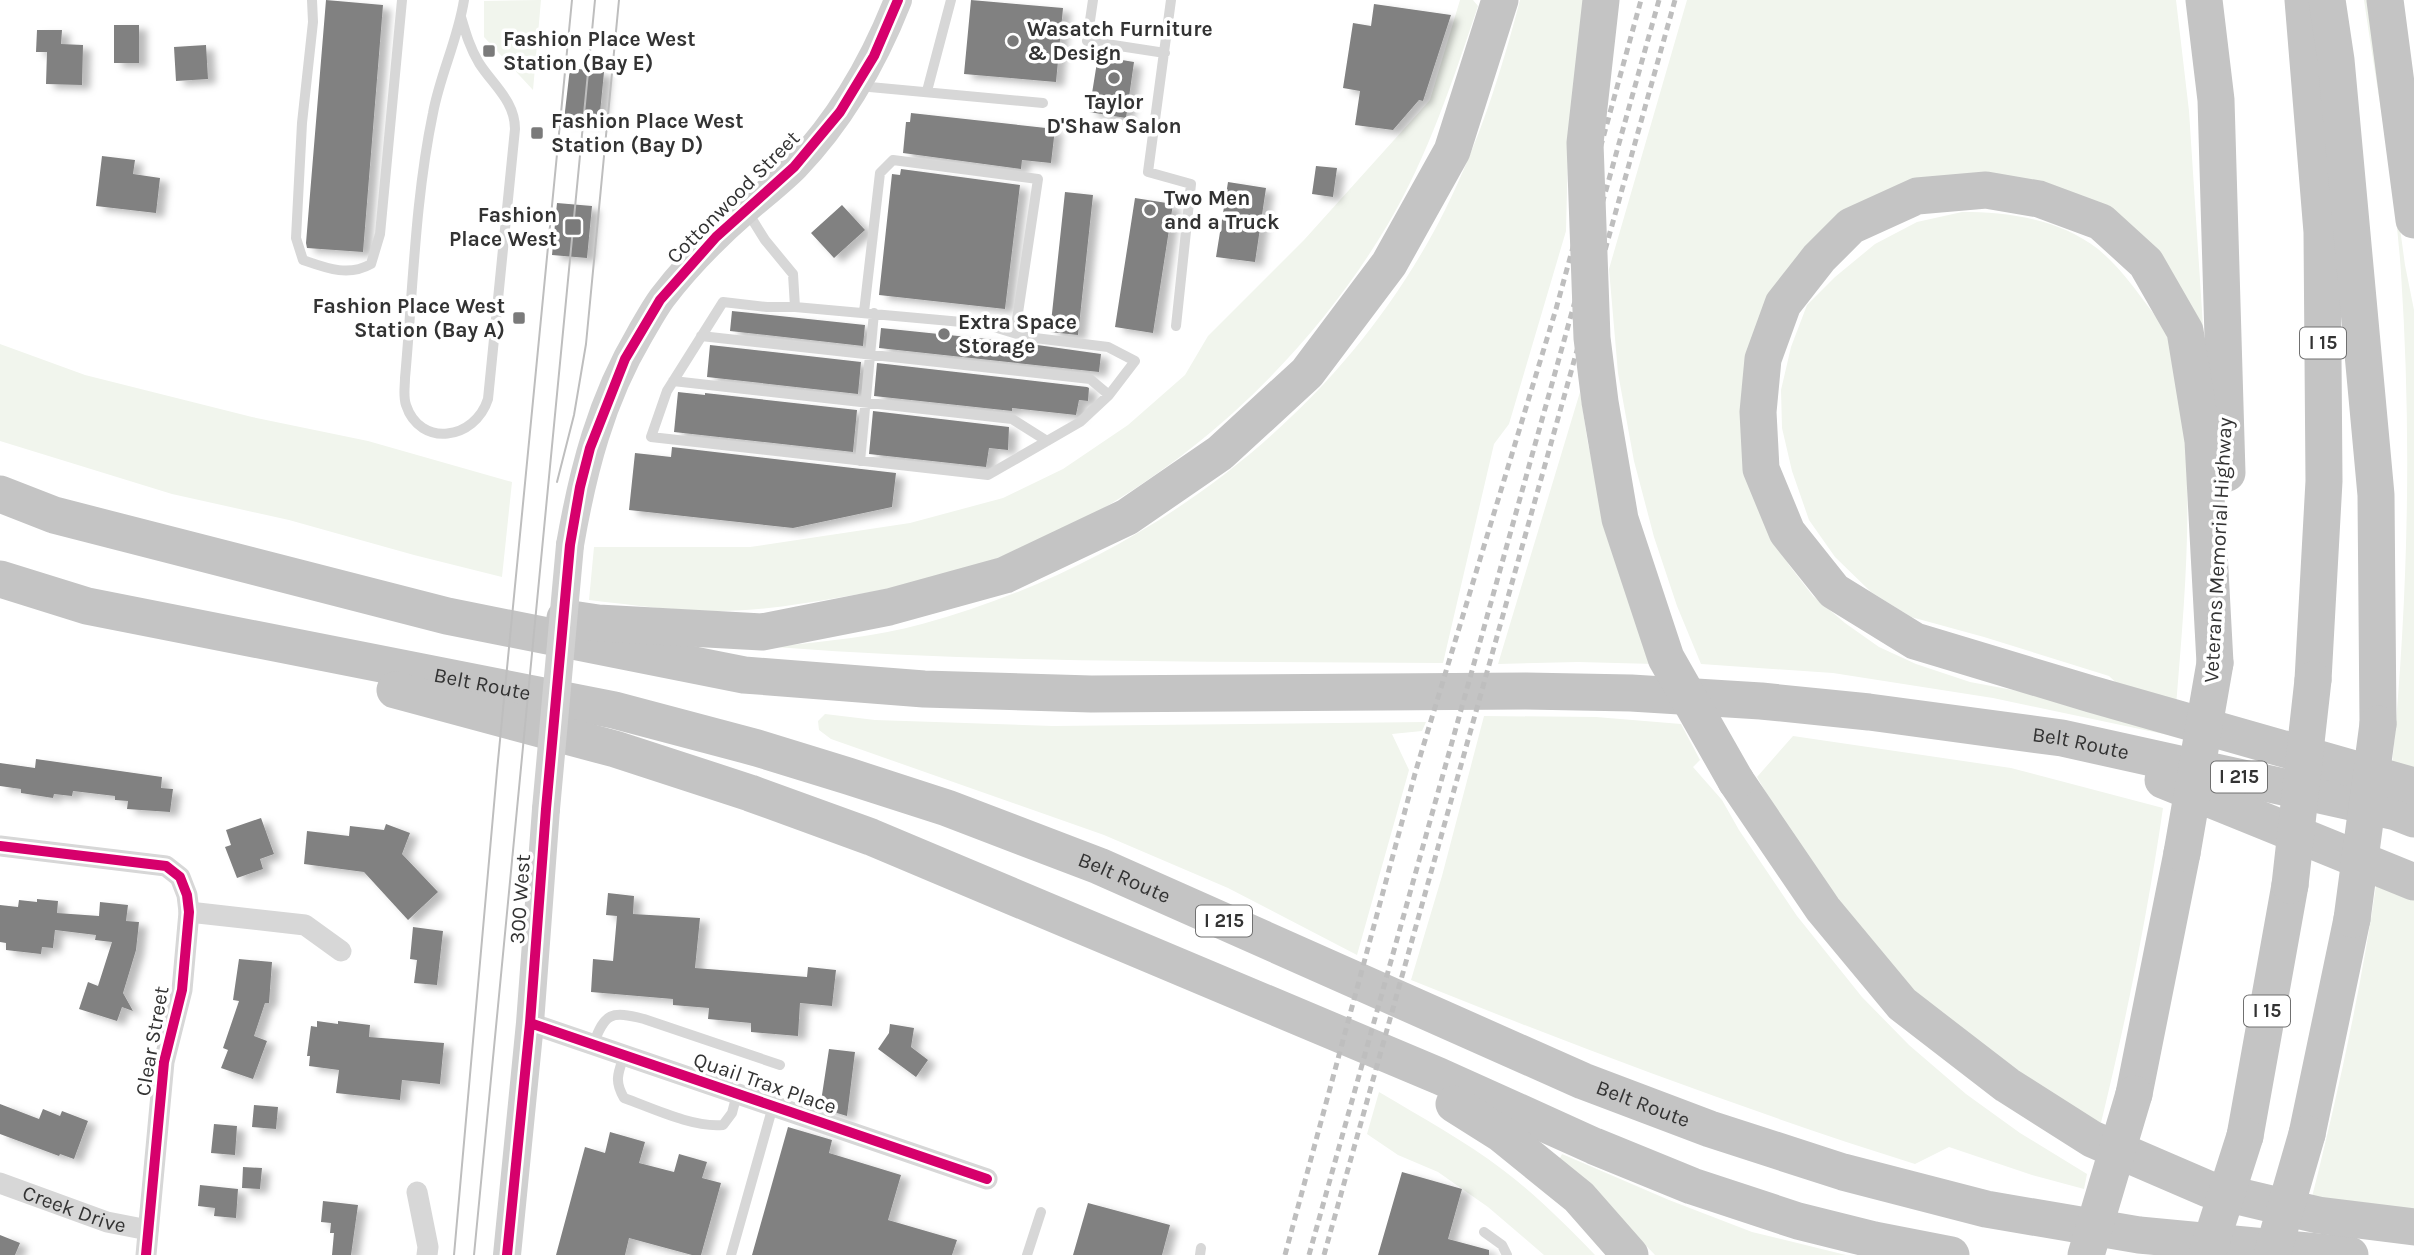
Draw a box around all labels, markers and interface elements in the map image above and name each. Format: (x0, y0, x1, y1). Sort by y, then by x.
place label: Wasatch Furniture & Design (1027, 17, 1213, 65)
place label: Fashion Place West Station (Bay E) (503, 27, 696, 75)
marker: Wasatch Furniture & Design (1005, 33, 1021, 49)
marker: Fashion Place West Station (Bay E) (481, 43, 497, 59)
marker: Taylor D'Shaw Salon (1106, 70, 1122, 86)
place label: Taylor D'Shaw Salon (1046, 90, 1182, 138)
place label: Fashion Place West Station (Bay D) (551, 109, 744, 157)
marker: Fashion Place West Station (Bay D) (529, 125, 545, 141)
street label: Cottonwood Street (662, 126, 804, 268)
place label: Two Men and a Truck (1164, 186, 1280, 234)
marker: Two Men and a Truck (1142, 202, 1158, 218)
place label: Fashion Place West (449, 203, 557, 251)
marker: Fashion Place West (563, 217, 583, 237)
place label: Fashion Place West Station (Bay A) (312, 294, 505, 342)
marker: Fashion Place West Station (Bay A) (511, 310, 527, 326)
place label: Extra Space Storage (958, 310, 1077, 358)
marker: Extra Space Storage (936, 326, 952, 342)
road number: I 15 (2300, 328, 2346, 358)
street label: Veterans Memorial Highway (2199, 416, 2237, 683)
street label: Belt Route (432, 663, 533, 705)
street label: Belt Route (2031, 722, 2131, 765)
road number: I 215 (2211, 762, 2267, 792)
street label: Belt Route (1075, 847, 1174, 908)
street label: 300 West (505, 853, 535, 945)
road number: I 215 (1196, 906, 1252, 937)
street label: Clear Street (131, 984, 174, 1098)
road number: I 15 (2244, 995, 2290, 1026)
street label: Quail Trax Place (690, 1047, 840, 1119)
street label: Belt Route (1593, 1075, 1693, 1132)
street label: Creek Drive (19, 1180, 128, 1237)

